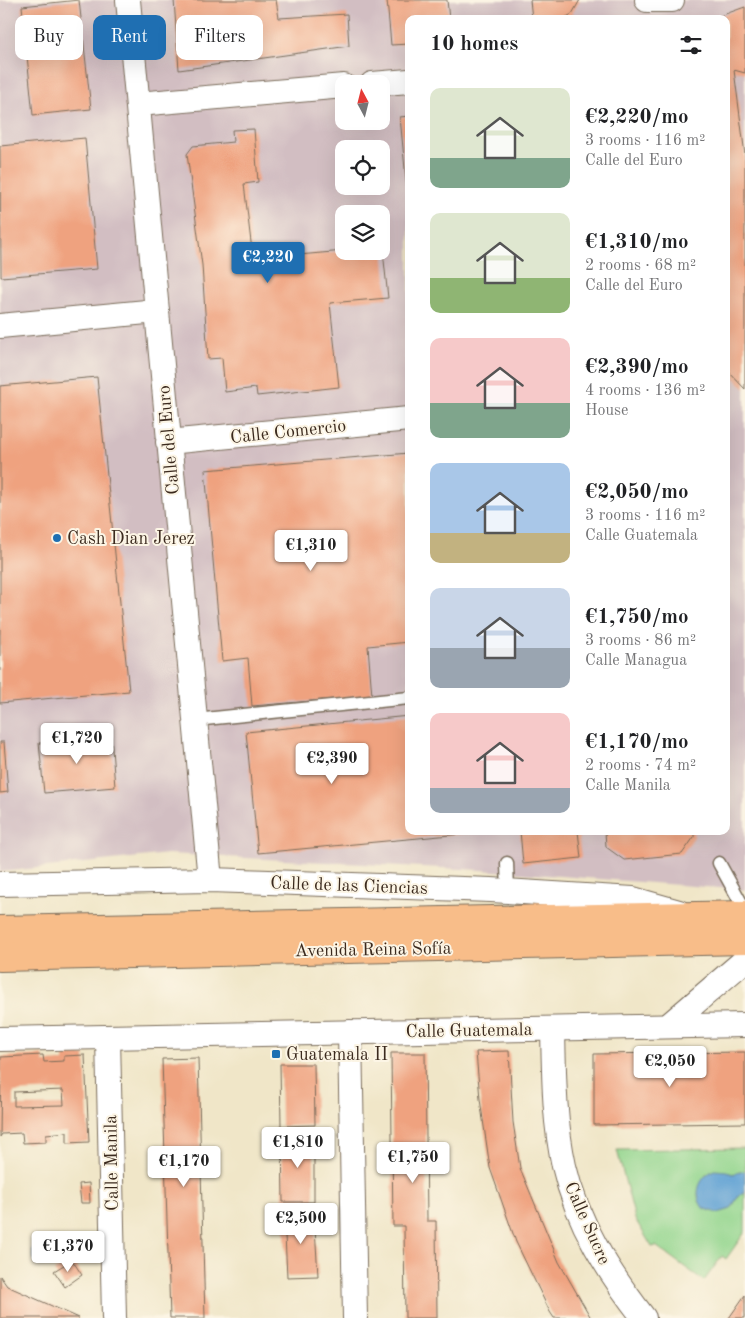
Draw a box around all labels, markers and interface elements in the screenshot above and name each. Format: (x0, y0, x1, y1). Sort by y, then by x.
chip: Buy (15, 15, 83, 60)
chip: Rent (93, 15, 166, 60)
chip: Filters (176, 15, 263, 60)
icon: filters (677, 31, 705, 59)
text: 10 homes (430, 34, 518, 55)
north arrow (335, 75, 390, 130)
map controls (335, 75, 390, 260)
text: €2,220/mo (585, 107, 689, 128)
icon: home (470, 108, 530, 168)
text: 3 rooms · 116 m² (585, 133, 705, 149)
button: locate (335, 140, 390, 195)
text: Calle del Euro (585, 153, 683, 169)
button: layers (335, 205, 390, 260)
text: €1,310/mo (585, 232, 689, 253)
icon: home (470, 233, 530, 293)
pin: €2,220 (227, 242, 309, 284)
text: €2,220 (243, 250, 293, 266)
text: 2 rooms · 68 m² (585, 258, 696, 274)
text: Calle del Euro (585, 278, 683, 294)
text: €2,390/mo (585, 357, 689, 378)
icon: home (470, 358, 530, 418)
text: 4 rooms · 136 m² (585, 383, 705, 399)
street label: Calle del Euro (155, 384, 183, 495)
text: House (585, 403, 628, 419)
street label: Calle Comercio (229, 417, 347, 447)
text: €2,050/mo (585, 482, 689, 503)
icon: home (470, 483, 530, 543)
text: 3 rooms · 116 m² (585, 508, 705, 524)
text: Calle Guatemala (585, 528, 698, 544)
place label: Cash Dian Jerez (67, 530, 195, 548)
pin: €1,310 (270, 530, 352, 572)
marker: Cash Dian Jerez (51, 532, 63, 544)
text: €1,310 (286, 538, 336, 554)
text: €1,750/mo (585, 607, 689, 628)
icon: home (470, 608, 530, 668)
text: 3 rooms · 86 m² (585, 633, 696, 649)
text: Calle Managua (585, 653, 687, 669)
pin: €1,720 (36, 722, 118, 765)
text: €1,720 (52, 731, 102, 747)
text: €1,170/mo (585, 732, 689, 753)
icon: home (470, 733, 530, 793)
pin: €2,390 (291, 742, 373, 785)
text: €2,390 (307, 751, 357, 767)
text: 2 rooms · 74 m² (585, 758, 696, 774)
text: Calle Manila (585, 778, 671, 794)
street label: Calle de las Ciencias (270, 874, 428, 898)
street label: Avenida Reina Sofía (294, 940, 452, 960)
street label: Calle Guatemala (405, 1021, 533, 1041)
place label: Guatemala II (286, 1046, 388, 1064)
pin: €2,050 (629, 1046, 711, 1088)
marker: Guatemala II (270, 1048, 282, 1060)
text: €2,050 (645, 1054, 695, 1070)
street label: Calle Manila (102, 1115, 122, 1211)
pin: €1,810 (257, 1126, 339, 1169)
text: €1,810 (273, 1135, 323, 1151)
pin: €1,750 (372, 1142, 454, 1184)
pin: €1,170 (143, 1146, 225, 1188)
text: €1,750 (388, 1150, 438, 1166)
text: €1,170 (159, 1154, 209, 1170)
street label: Calle Sucre (561, 1179, 613, 1267)
pin: €2,500 (260, 1202, 342, 1245)
text: €2,500 (276, 1211, 326, 1227)
pin: €1,370 (27, 1230, 109, 1273)
text: €1,370 (43, 1239, 93, 1255)

